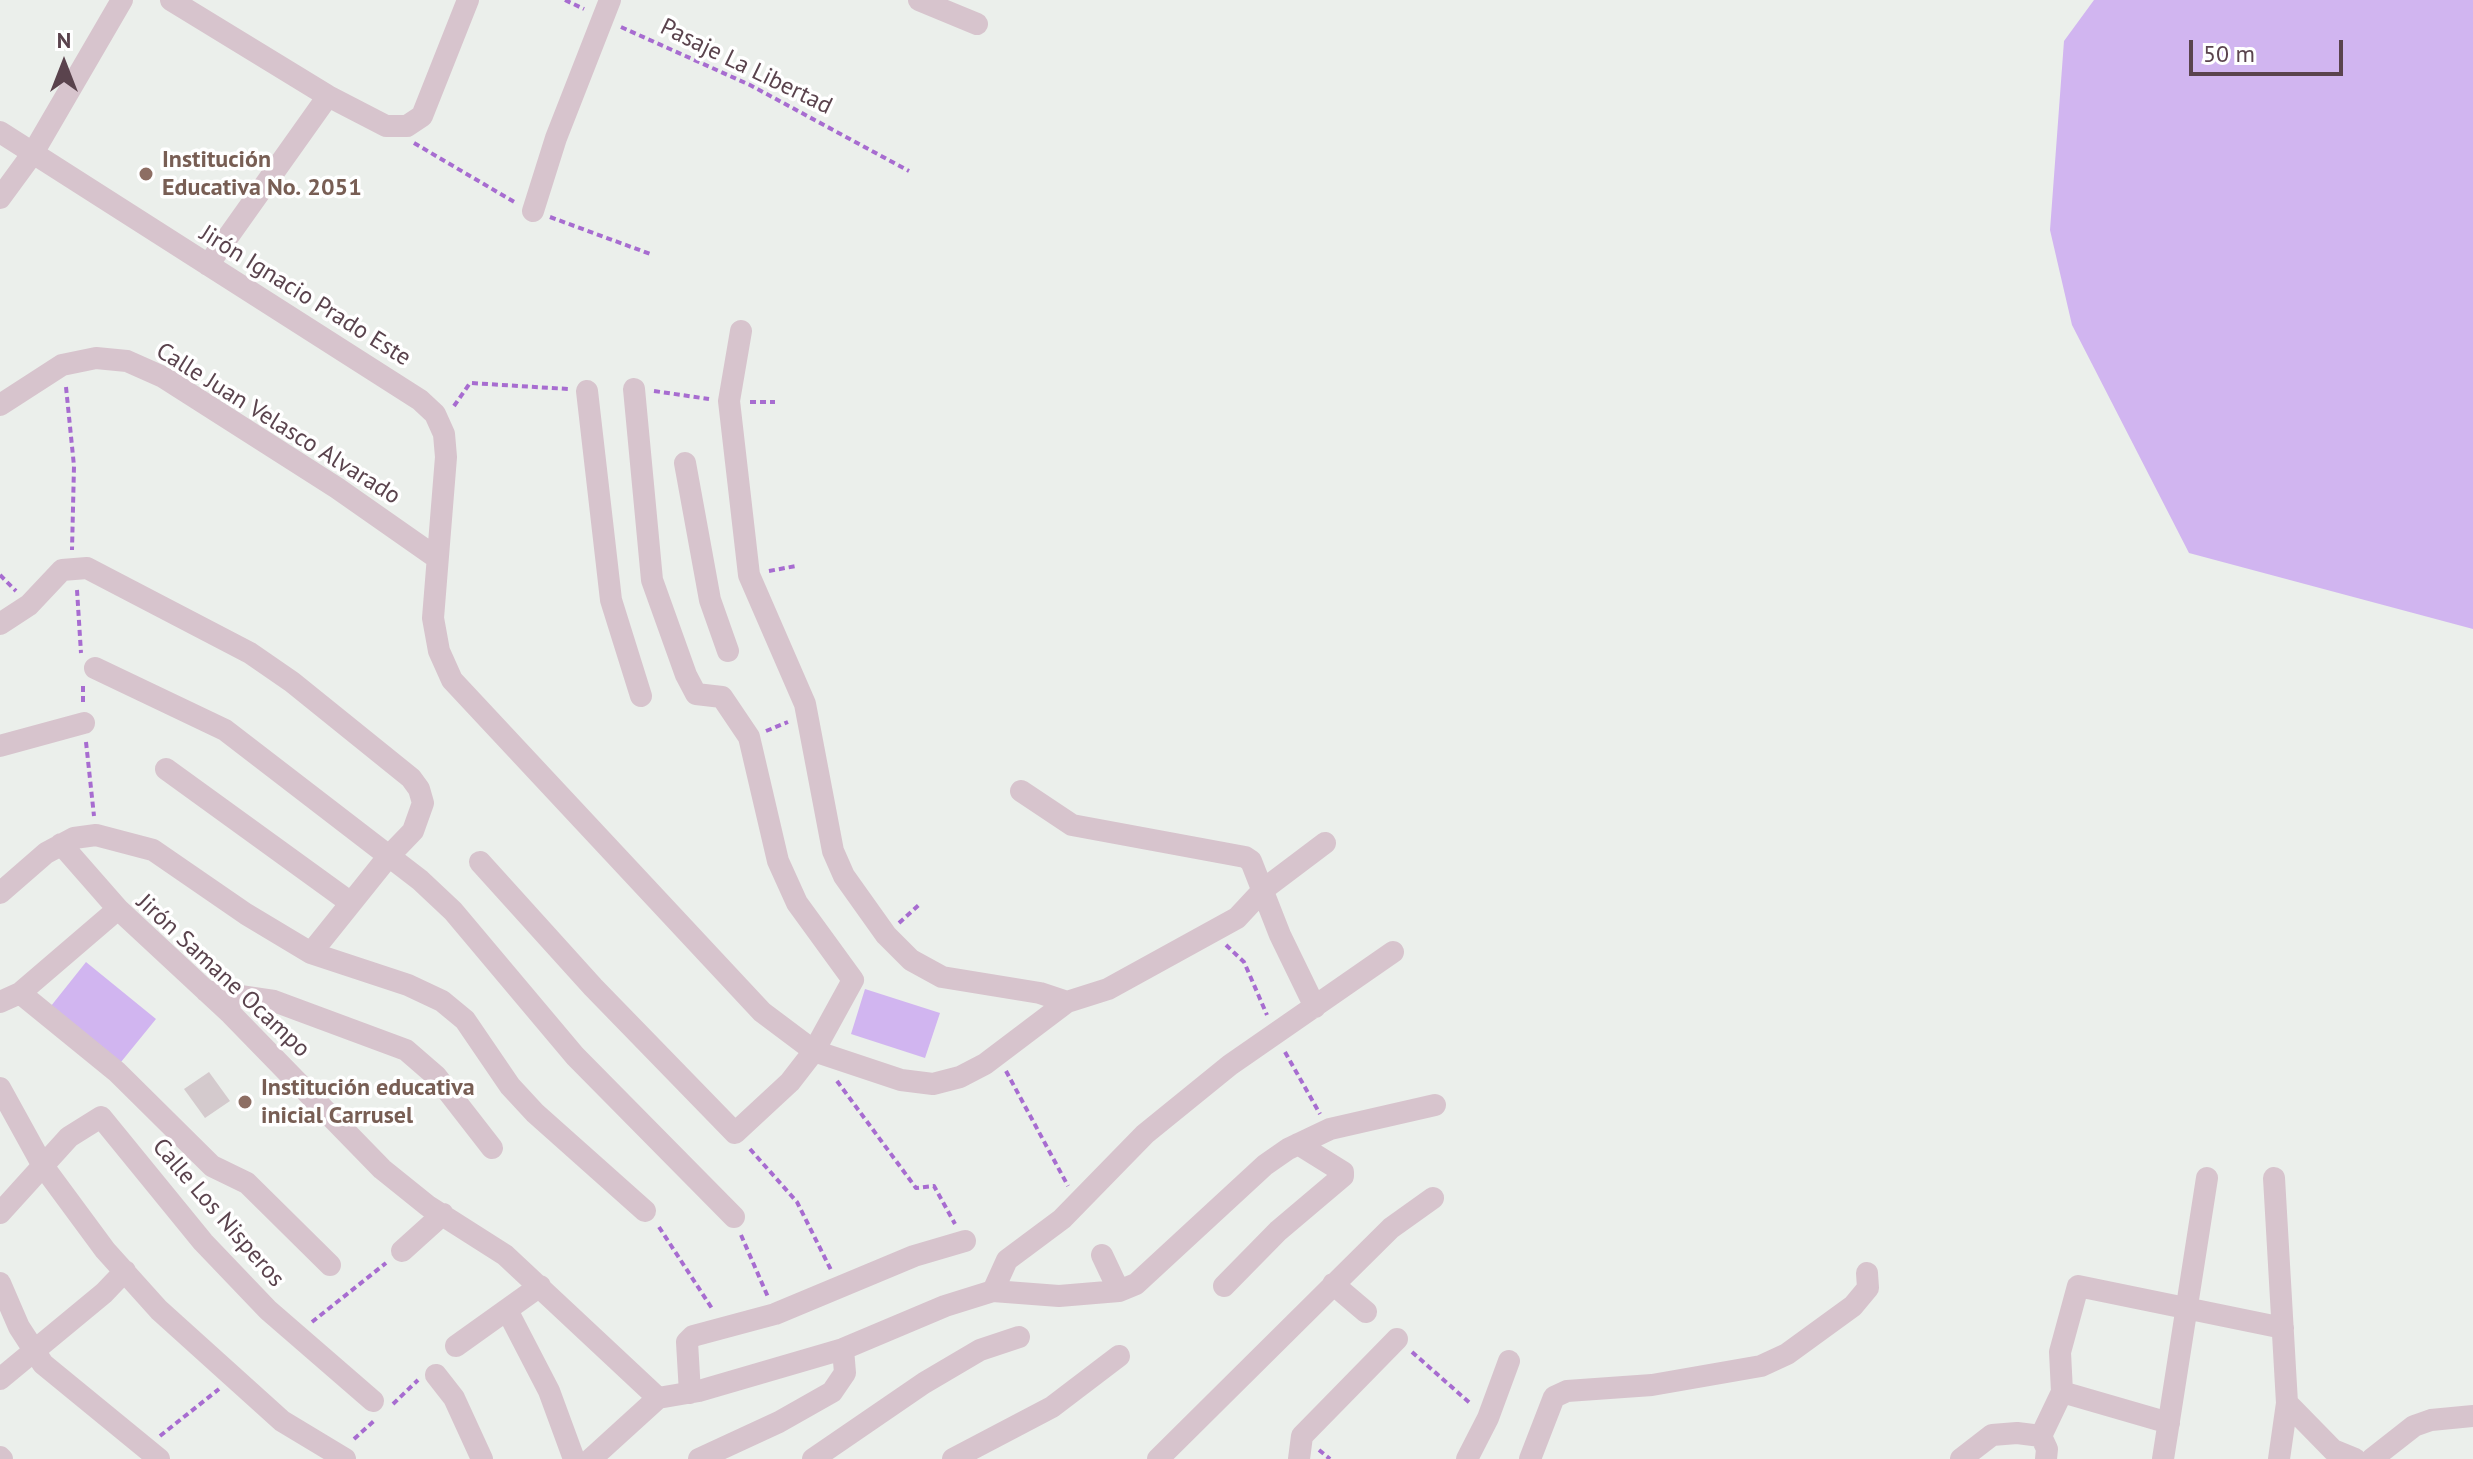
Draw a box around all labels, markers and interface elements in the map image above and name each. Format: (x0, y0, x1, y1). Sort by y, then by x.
street label: Pasaje La Libertad (655, 13, 837, 121)
north arrow (24, 24, 104, 104)
scale bar (2193, 24, 2347, 74)
text: N (57, 26, 71, 54)
text: 50 m (2203, 38, 2255, 69)
place label: Institución Educativa No. 2051 (162, 146, 362, 202)
marker: Institución Educativa No. 2051 (137, 165, 155, 183)
street label: Jirón Ignacio Prado Este (194, 219, 416, 373)
street label: Calle Juan Velasco Alvarado (151, 337, 405, 511)
street label: Jirón Samane Ocampo (130, 888, 316, 1064)
place label: Institución educativa inicial Carrusel (261, 1074, 475, 1130)
marker: Institución educativa inicial Carrusel (236, 1093, 254, 1111)
street label: Calle Los Nisperos (146, 1133, 290, 1293)

